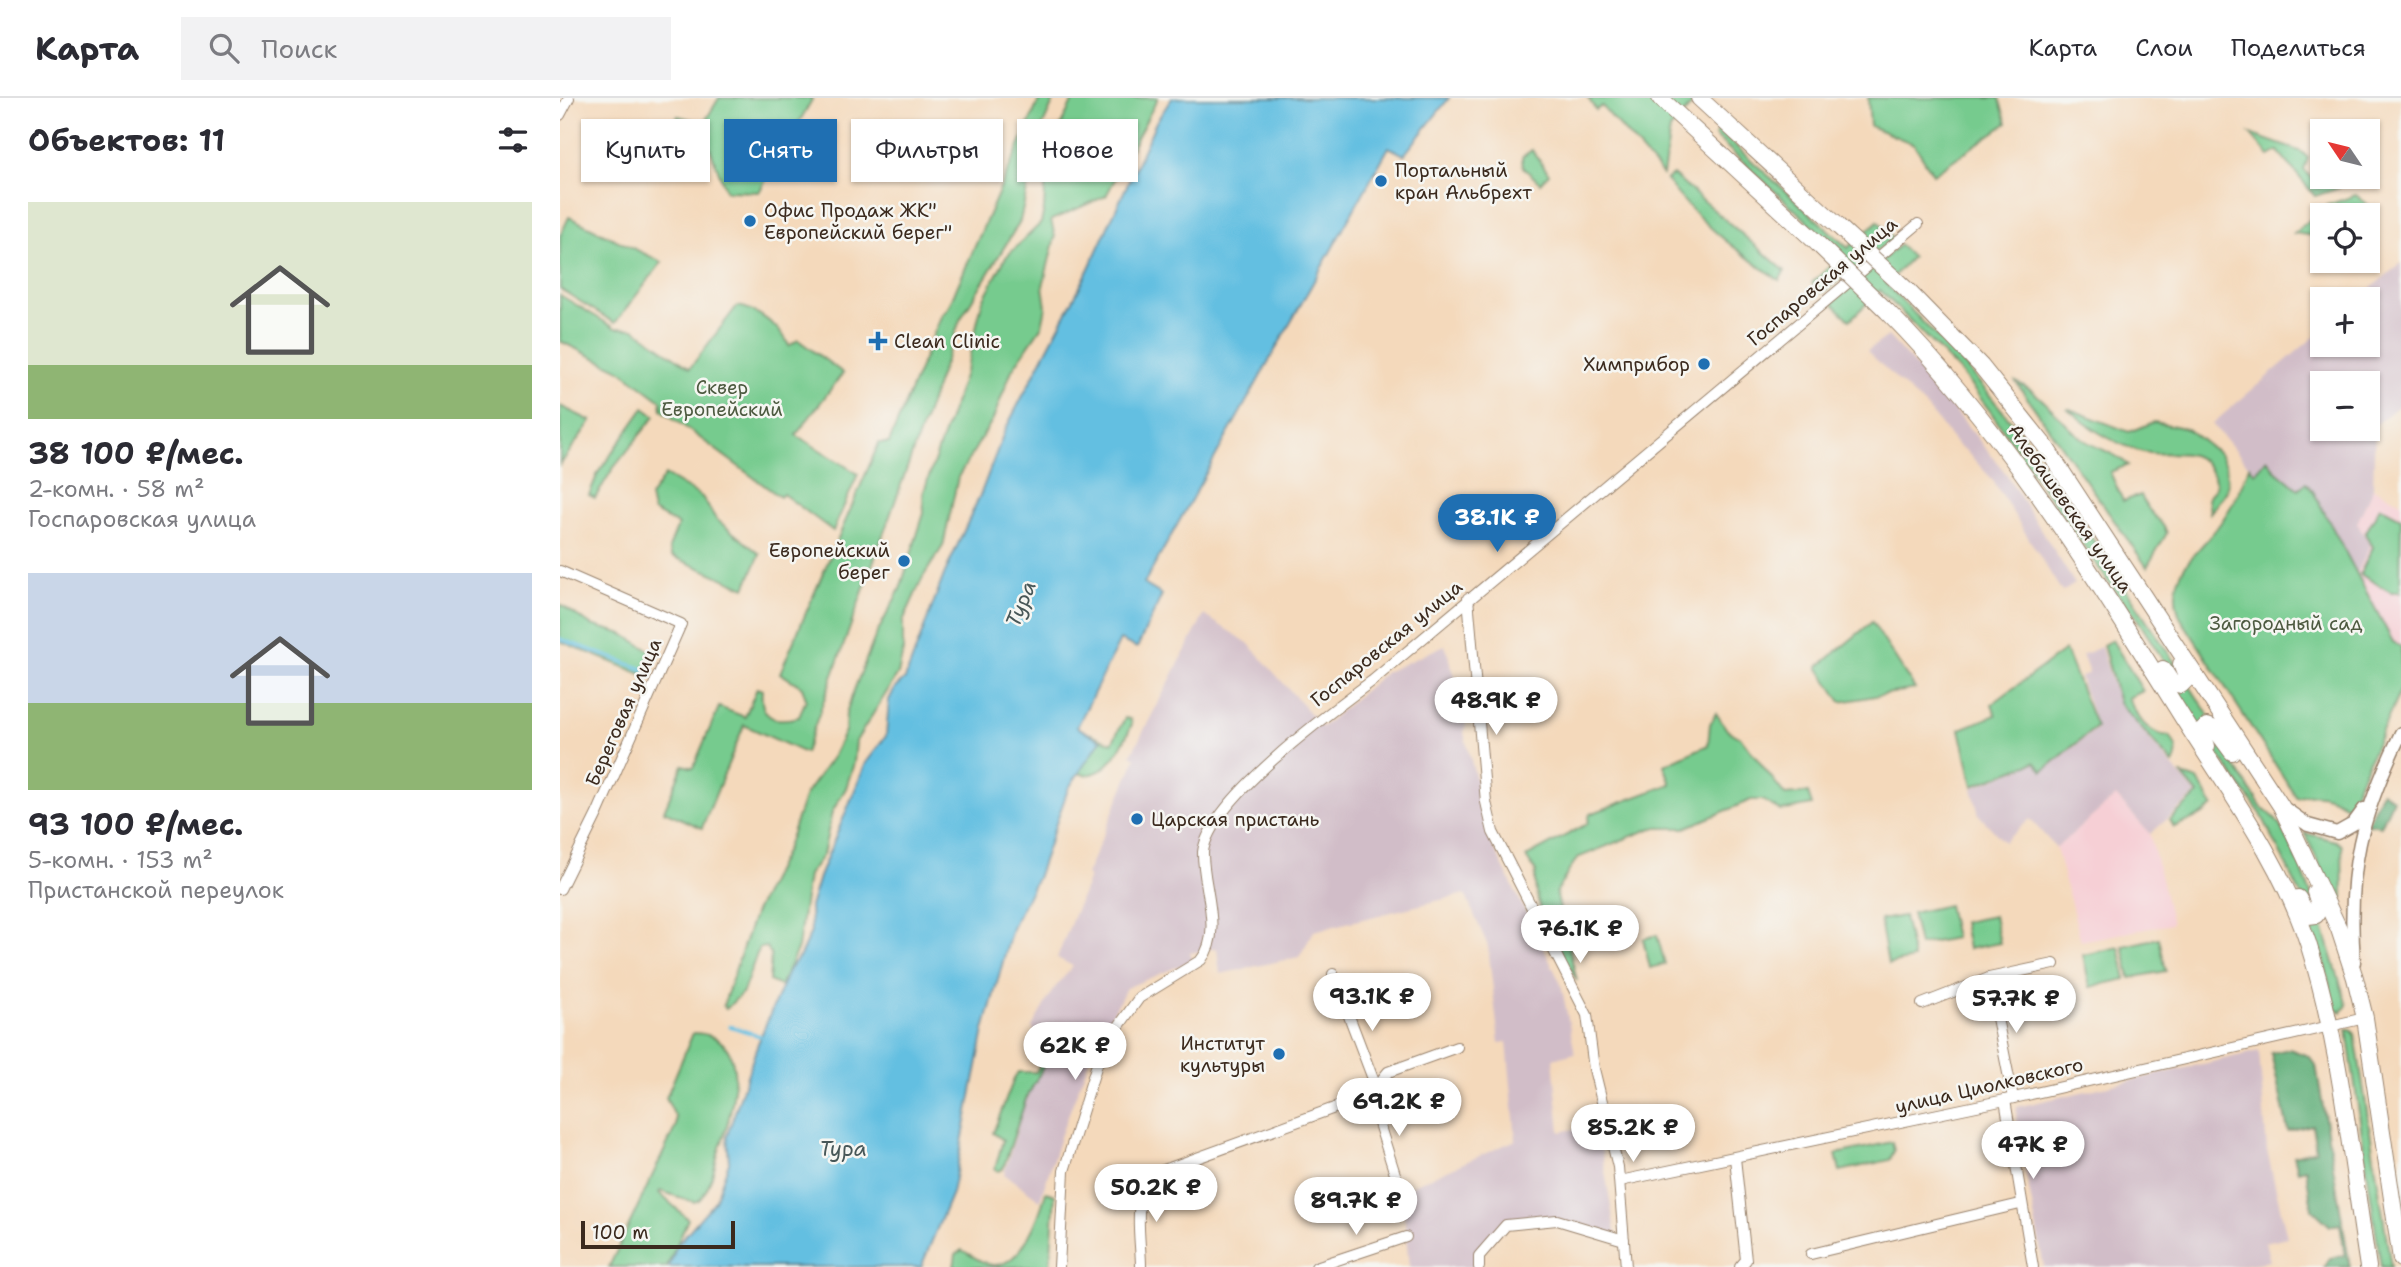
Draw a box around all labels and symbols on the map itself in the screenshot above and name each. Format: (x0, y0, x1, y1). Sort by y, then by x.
north arrow (2310, 119, 2380, 189)
place label: Портальный кран Альбрехт (1395, 158, 1532, 205)
marker: Портальный кран Альбрехт (1373, 173, 1389, 189)
place label: Офис Продаж ЖК" Европейский берег" (764, 198, 952, 245)
street label: Госпаровская улица (1742, 211, 1903, 351)
marker: Офис Продаж ЖК" Европейский берег" (742, 213, 758, 229)
place label: Clean Clinic (894, 329, 1000, 354)
marker: Clean Clinic (868, 331, 888, 351)
place label: Химприбор (1583, 352, 1690, 377)
marker: Химприбор (1696, 356, 1712, 372)
park label: Сквер Европейский (661, 375, 783, 422)
street label: Алебашевская улица (2003, 419, 2138, 598)
pin: 38.1K ₽ (1432, 494, 1562, 554)
place label: Европейский берег (769, 538, 891, 585)
marker: Европейский берег (896, 553, 912, 569)
street label: Госпаровская улица (1305, 574, 1467, 712)
water label: Тура (999, 577, 1043, 631)
park label: Загородный сад (2209, 611, 2363, 636)
street label: Береговая улица (580, 634, 667, 790)
pin: 48.9K ₽ (1431, 678, 1561, 737)
place label: Царская пристань (1151, 807, 1319, 832)
marker: Царская пристань (1129, 811, 1145, 827)
pin: 76.1K ₽ (1515, 906, 1645, 965)
pin: 93.1K ₽ (1307, 974, 1437, 1033)
pin: 57.7K ₽ (1951, 976, 2081, 1035)
pin: 62K ₽ (1026, 1023, 1124, 1082)
place label: Институт культуры (1180, 1031, 1265, 1078)
marker: Институт культуры (1271, 1046, 1287, 1062)
street label: улица Циолковского (1893, 1052, 2086, 1119)
pin: 69.2K ₽ (1334, 1079, 1464, 1138)
pin: 85.2K ₽ (1568, 1104, 1698, 1164)
pin: 47K ₽ (1984, 1122, 2082, 1181)
water label: Тура (819, 1135, 867, 1163)
pin: 50.2K ₽ (1091, 1164, 1221, 1224)
pin: 89.7K ₽ (1291, 1178, 1421, 1237)
scale bar (581, 1218, 735, 1250)

